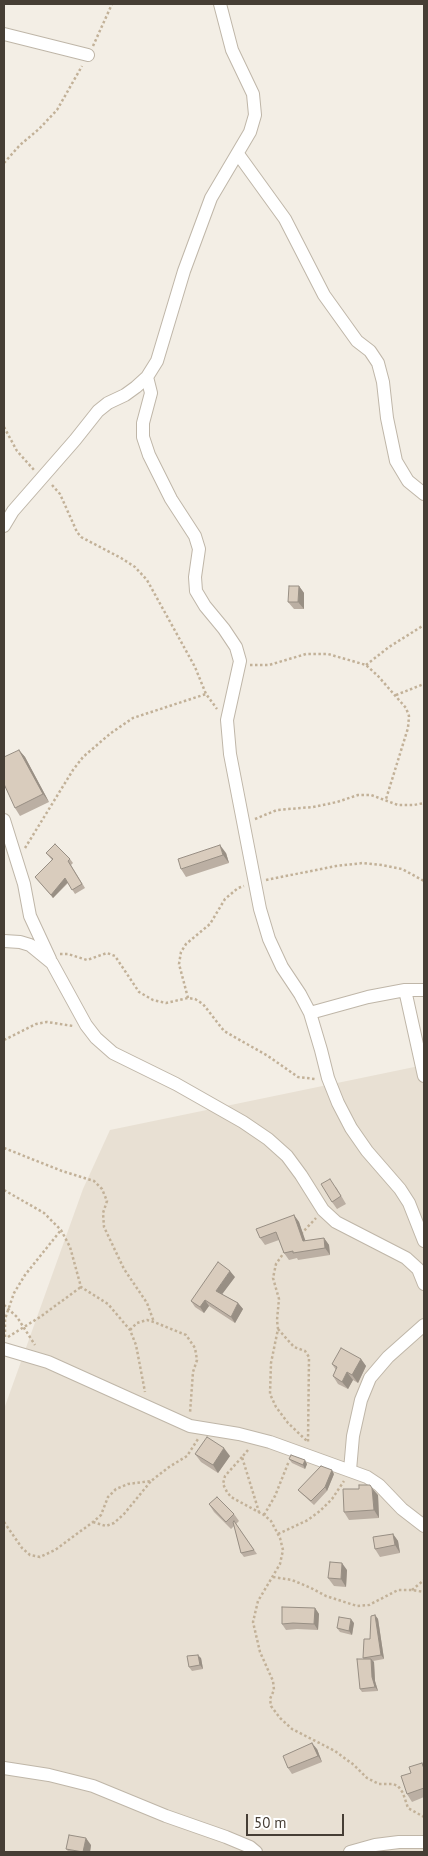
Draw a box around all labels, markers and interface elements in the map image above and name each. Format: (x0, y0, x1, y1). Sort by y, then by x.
scale bar (248, 1804, 346, 1836)
text: 50 m (254, 1813, 287, 1832)

